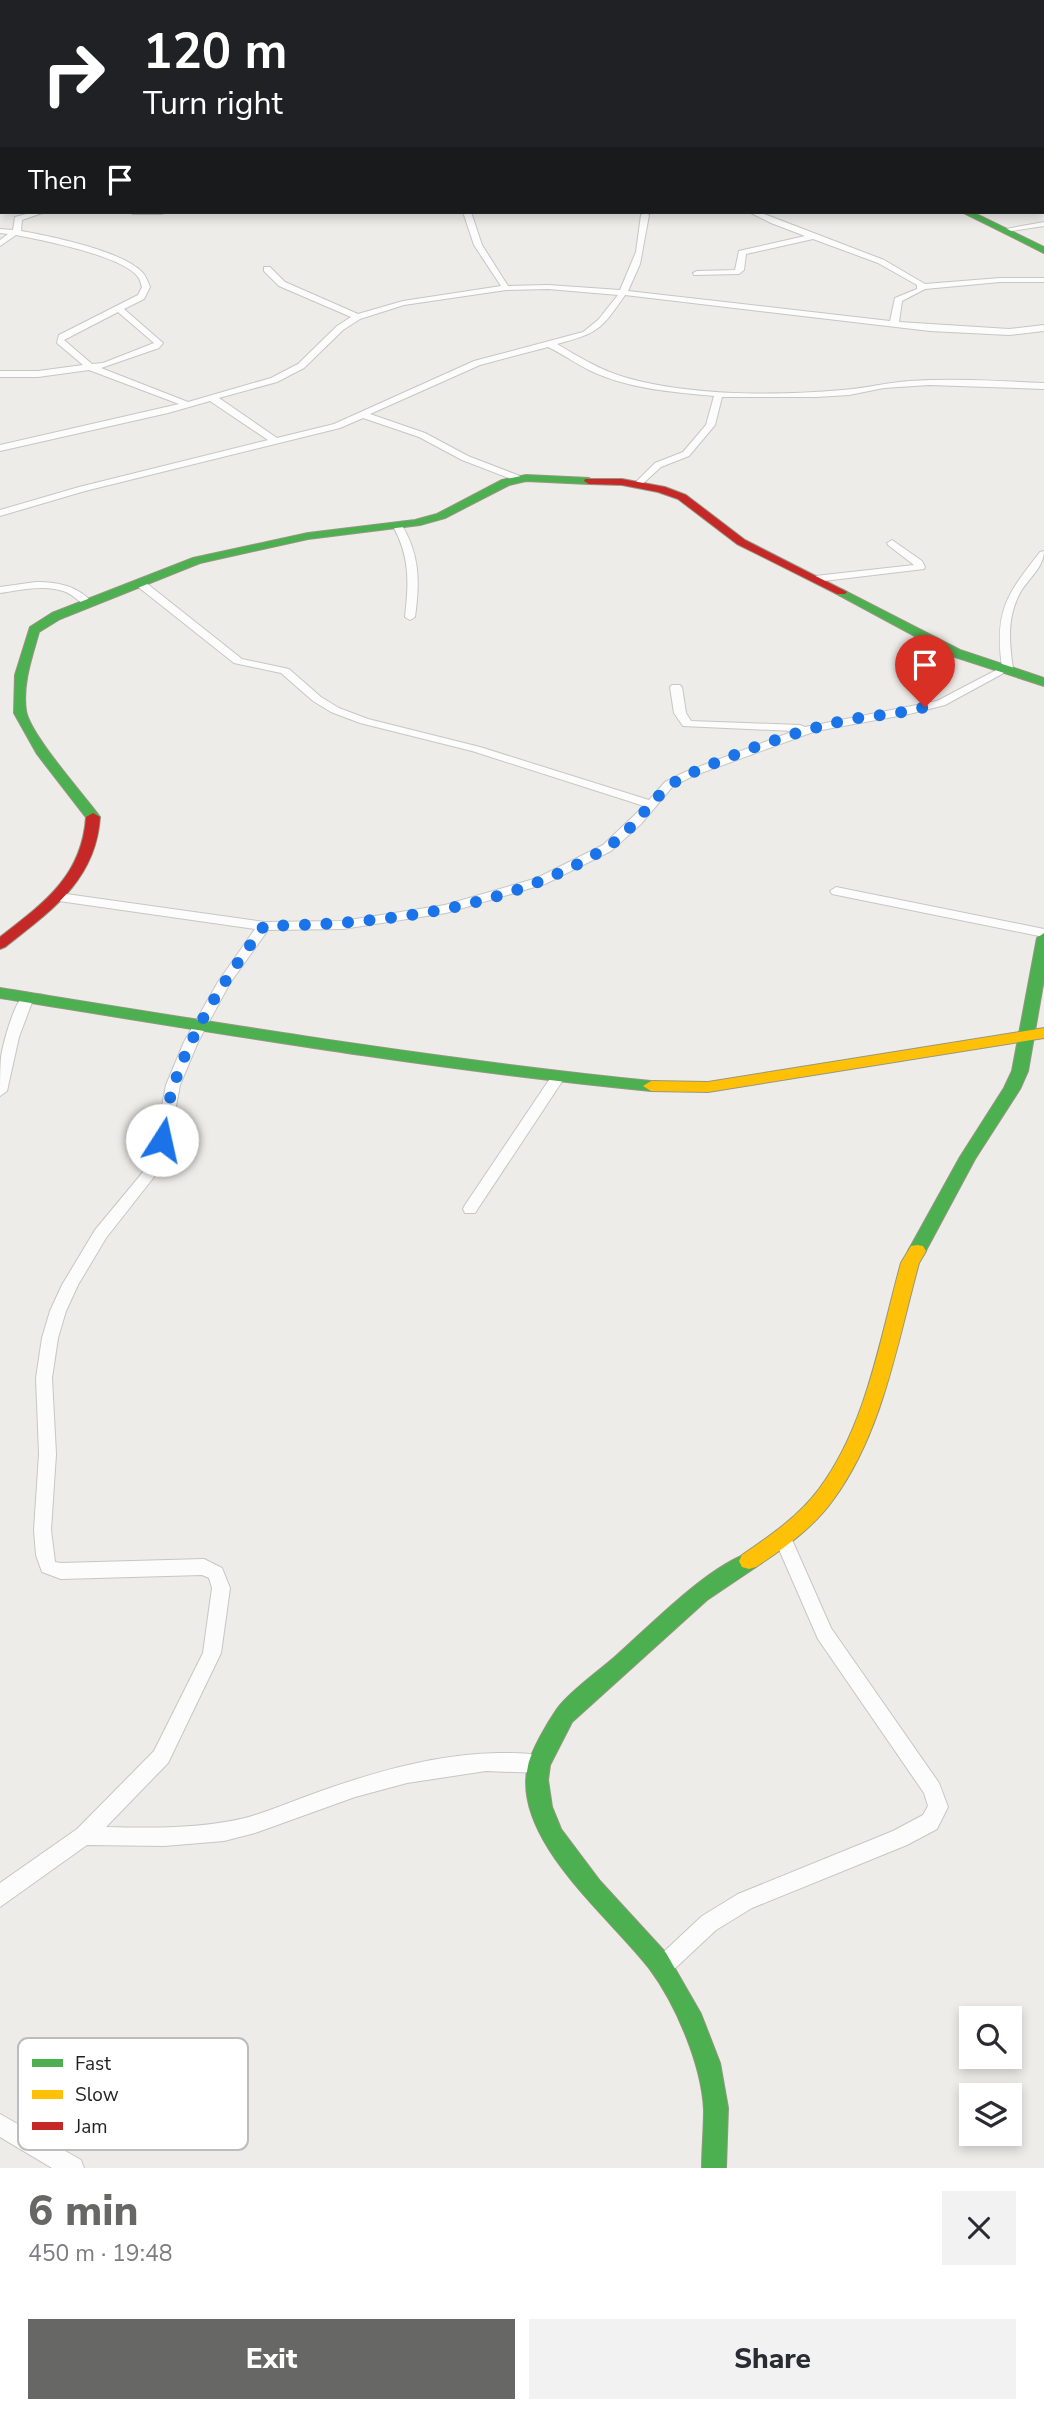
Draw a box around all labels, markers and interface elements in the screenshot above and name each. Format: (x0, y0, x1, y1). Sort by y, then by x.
text: 120 m (143, 18, 287, 85)
icon: right (28, 28, 119, 119)
text: Turn right (143, 82, 283, 125)
icon: arrive (101, 161, 139, 199)
text: Then (28, 163, 87, 198)
pin (895, 635, 955, 707)
icon: arrive (906, 646, 944, 684)
position arrow (125, 1103, 199, 1177)
map controls (959, 2006, 1022, 2146)
button: search (959, 2006, 1022, 2069)
legend (18, 2038, 248, 2150)
text: Fast (75, 2051, 111, 2077)
text: Slow (75, 2082, 119, 2108)
button: layers (959, 2083, 1022, 2146)
text: Jam (74, 2114, 108, 2140)
text: 6 min (28, 2183, 138, 2240)
button: close (942, 2191, 1016, 2265)
text: 450 m · 19:48 (28, 2238, 173, 2269)
button: Exit (28, 2319, 515, 2399)
button: Share (529, 2319, 1016, 2399)

